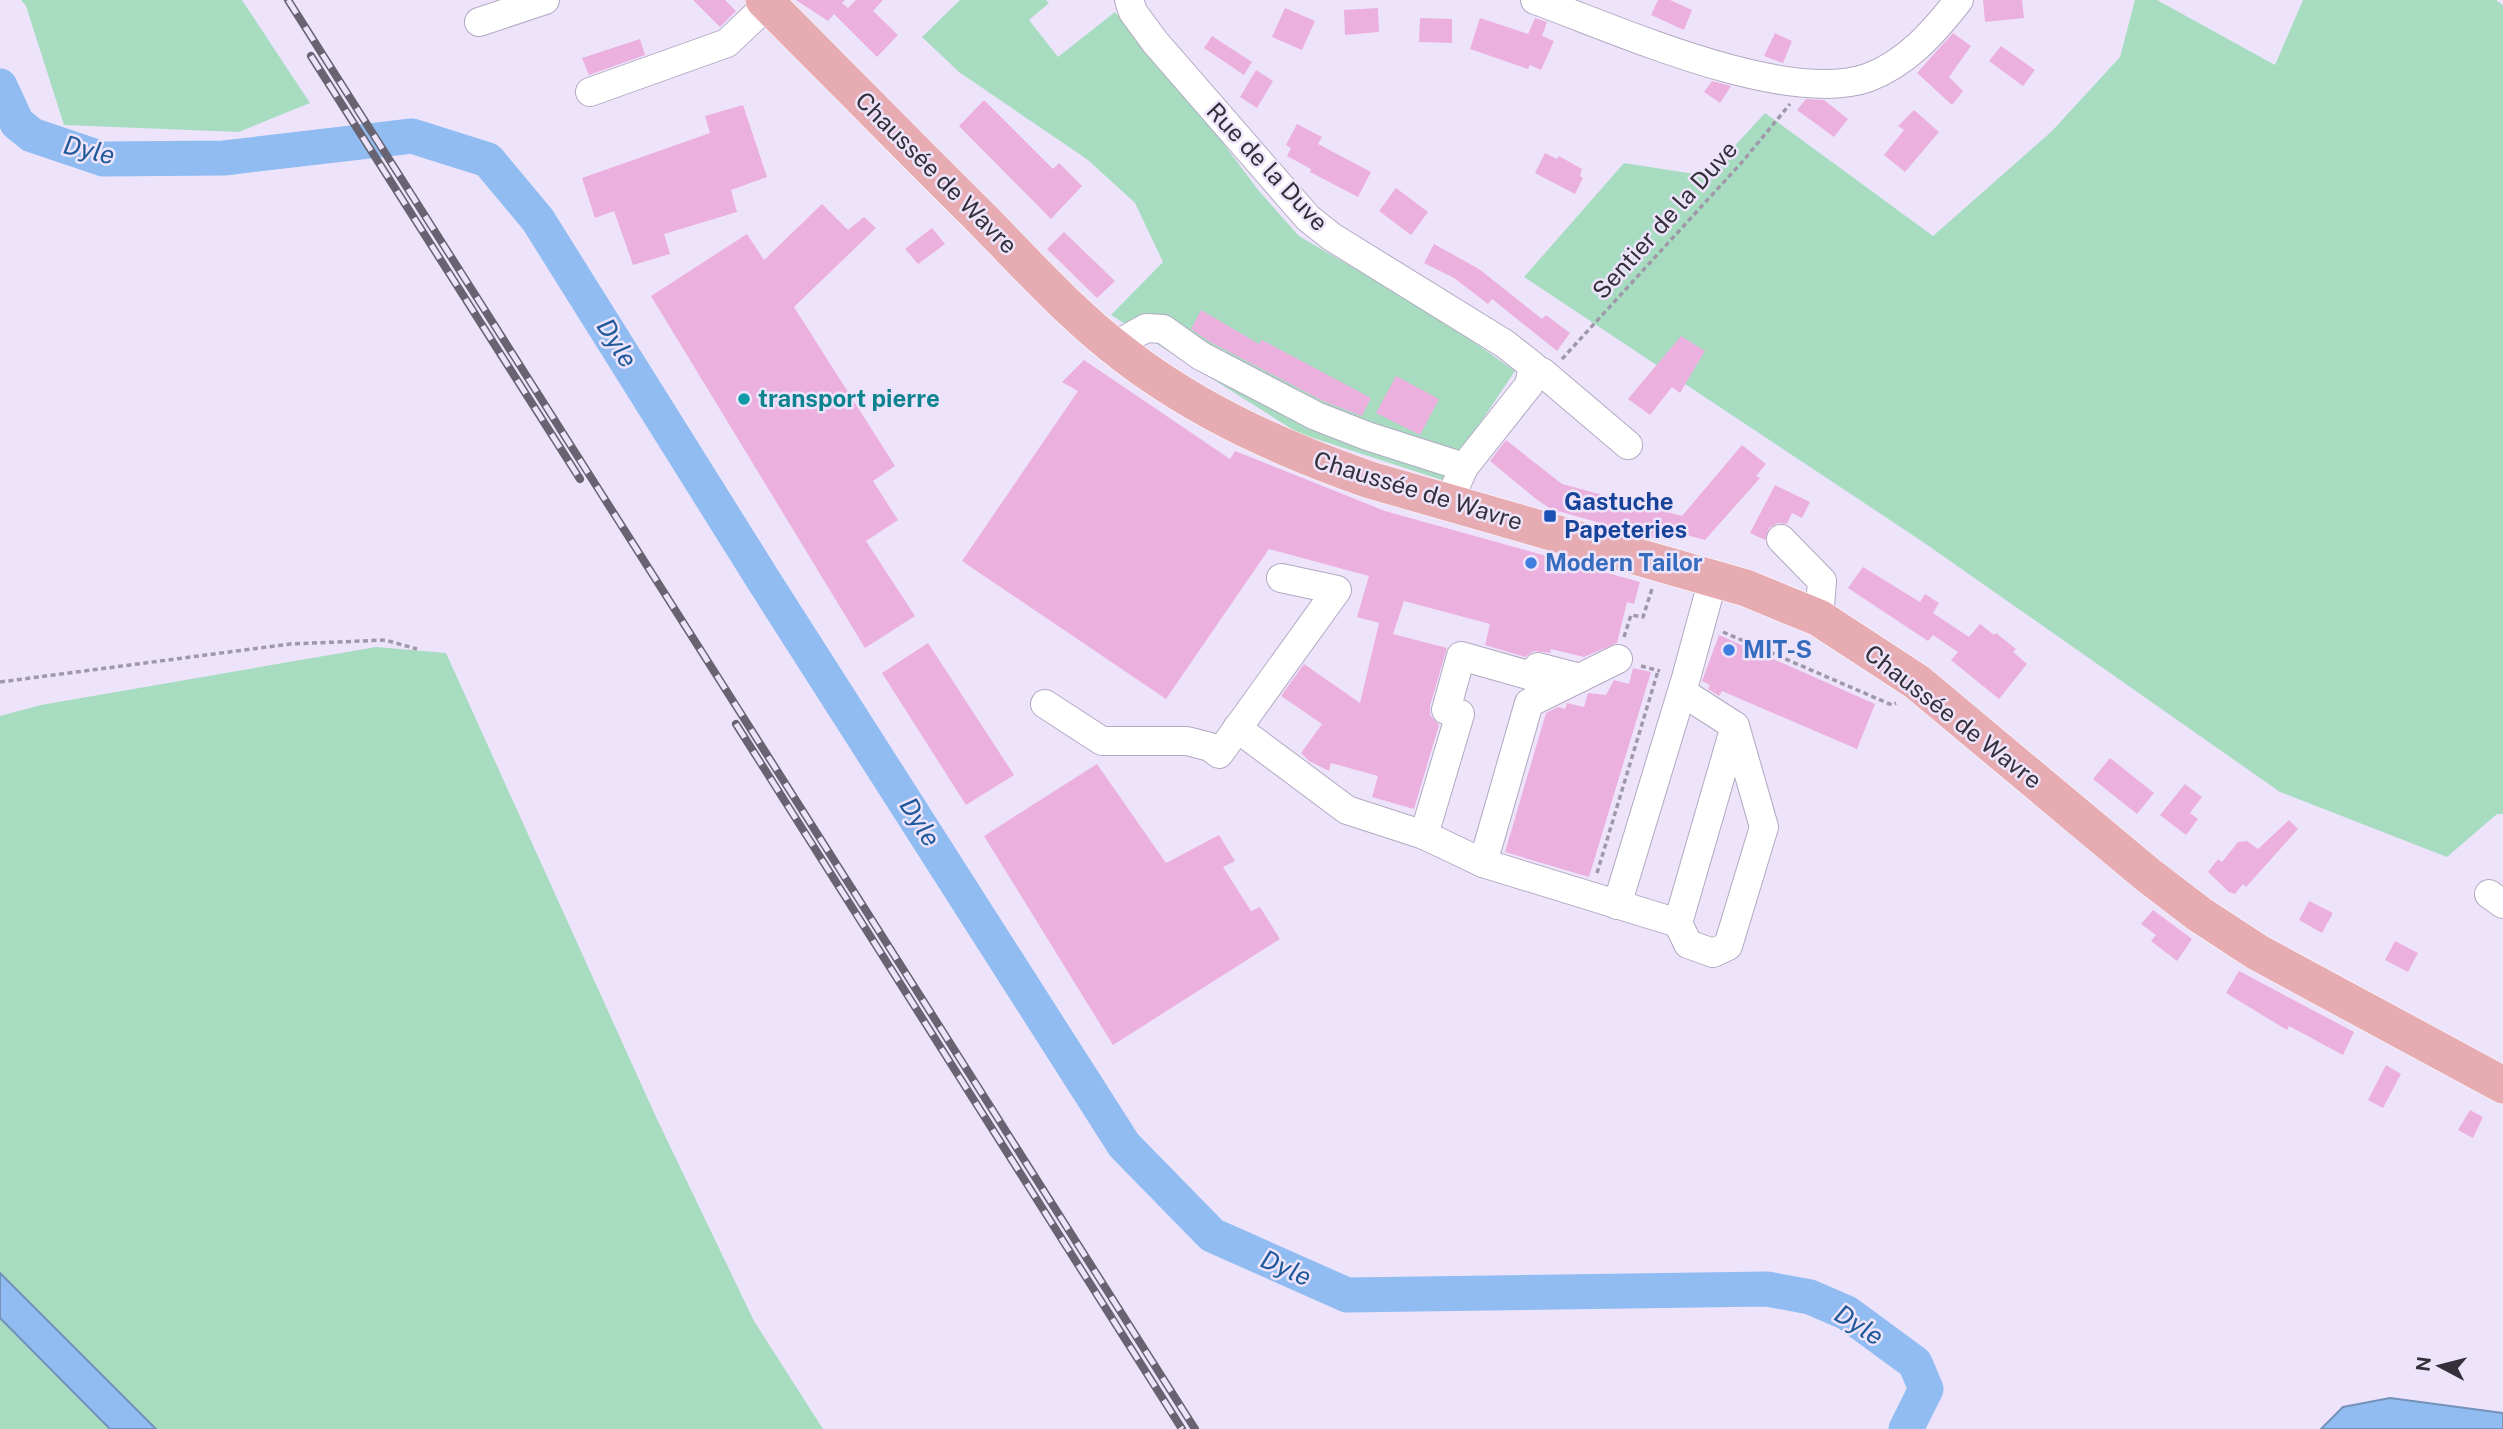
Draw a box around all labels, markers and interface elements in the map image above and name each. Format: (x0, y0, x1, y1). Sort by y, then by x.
street label: Chaussée de Wavre (850, 86, 1023, 259)
street label: Rue de la Duve (1201, 97, 1334, 236)
water label: Dyle (60, 129, 118, 170)
street label: Sentier de la Duve (1586, 135, 1742, 304)
water label: Dyle (590, 312, 644, 373)
place label: transport pierre (758, 384, 940, 412)
marker: transport pierre (736, 391, 752, 407)
street label: Chaussée de Wavre (1310, 445, 1526, 535)
place label: Gastuche Papeteries (1564, 487, 1687, 543)
marker: Gastuche Papeteries (1542, 508, 1558, 524)
place label: Modern Tailor (1545, 548, 1703, 576)
marker: Modern Tailor (1523, 555, 1539, 571)
place label: MIT-S (1743, 635, 1812, 663)
street label: Chaussée de Wavre (1860, 638, 2048, 794)
marker: MIT-S (1721, 642, 1737, 658)
water label: Dyle (893, 791, 947, 852)
water label: Dyle (1256, 1243, 1316, 1292)
water label: Dyle (1829, 1298, 1890, 1352)
north arrow (2405, 1331, 2475, 1401)
text: N (2411, 1355, 2435, 1373)

